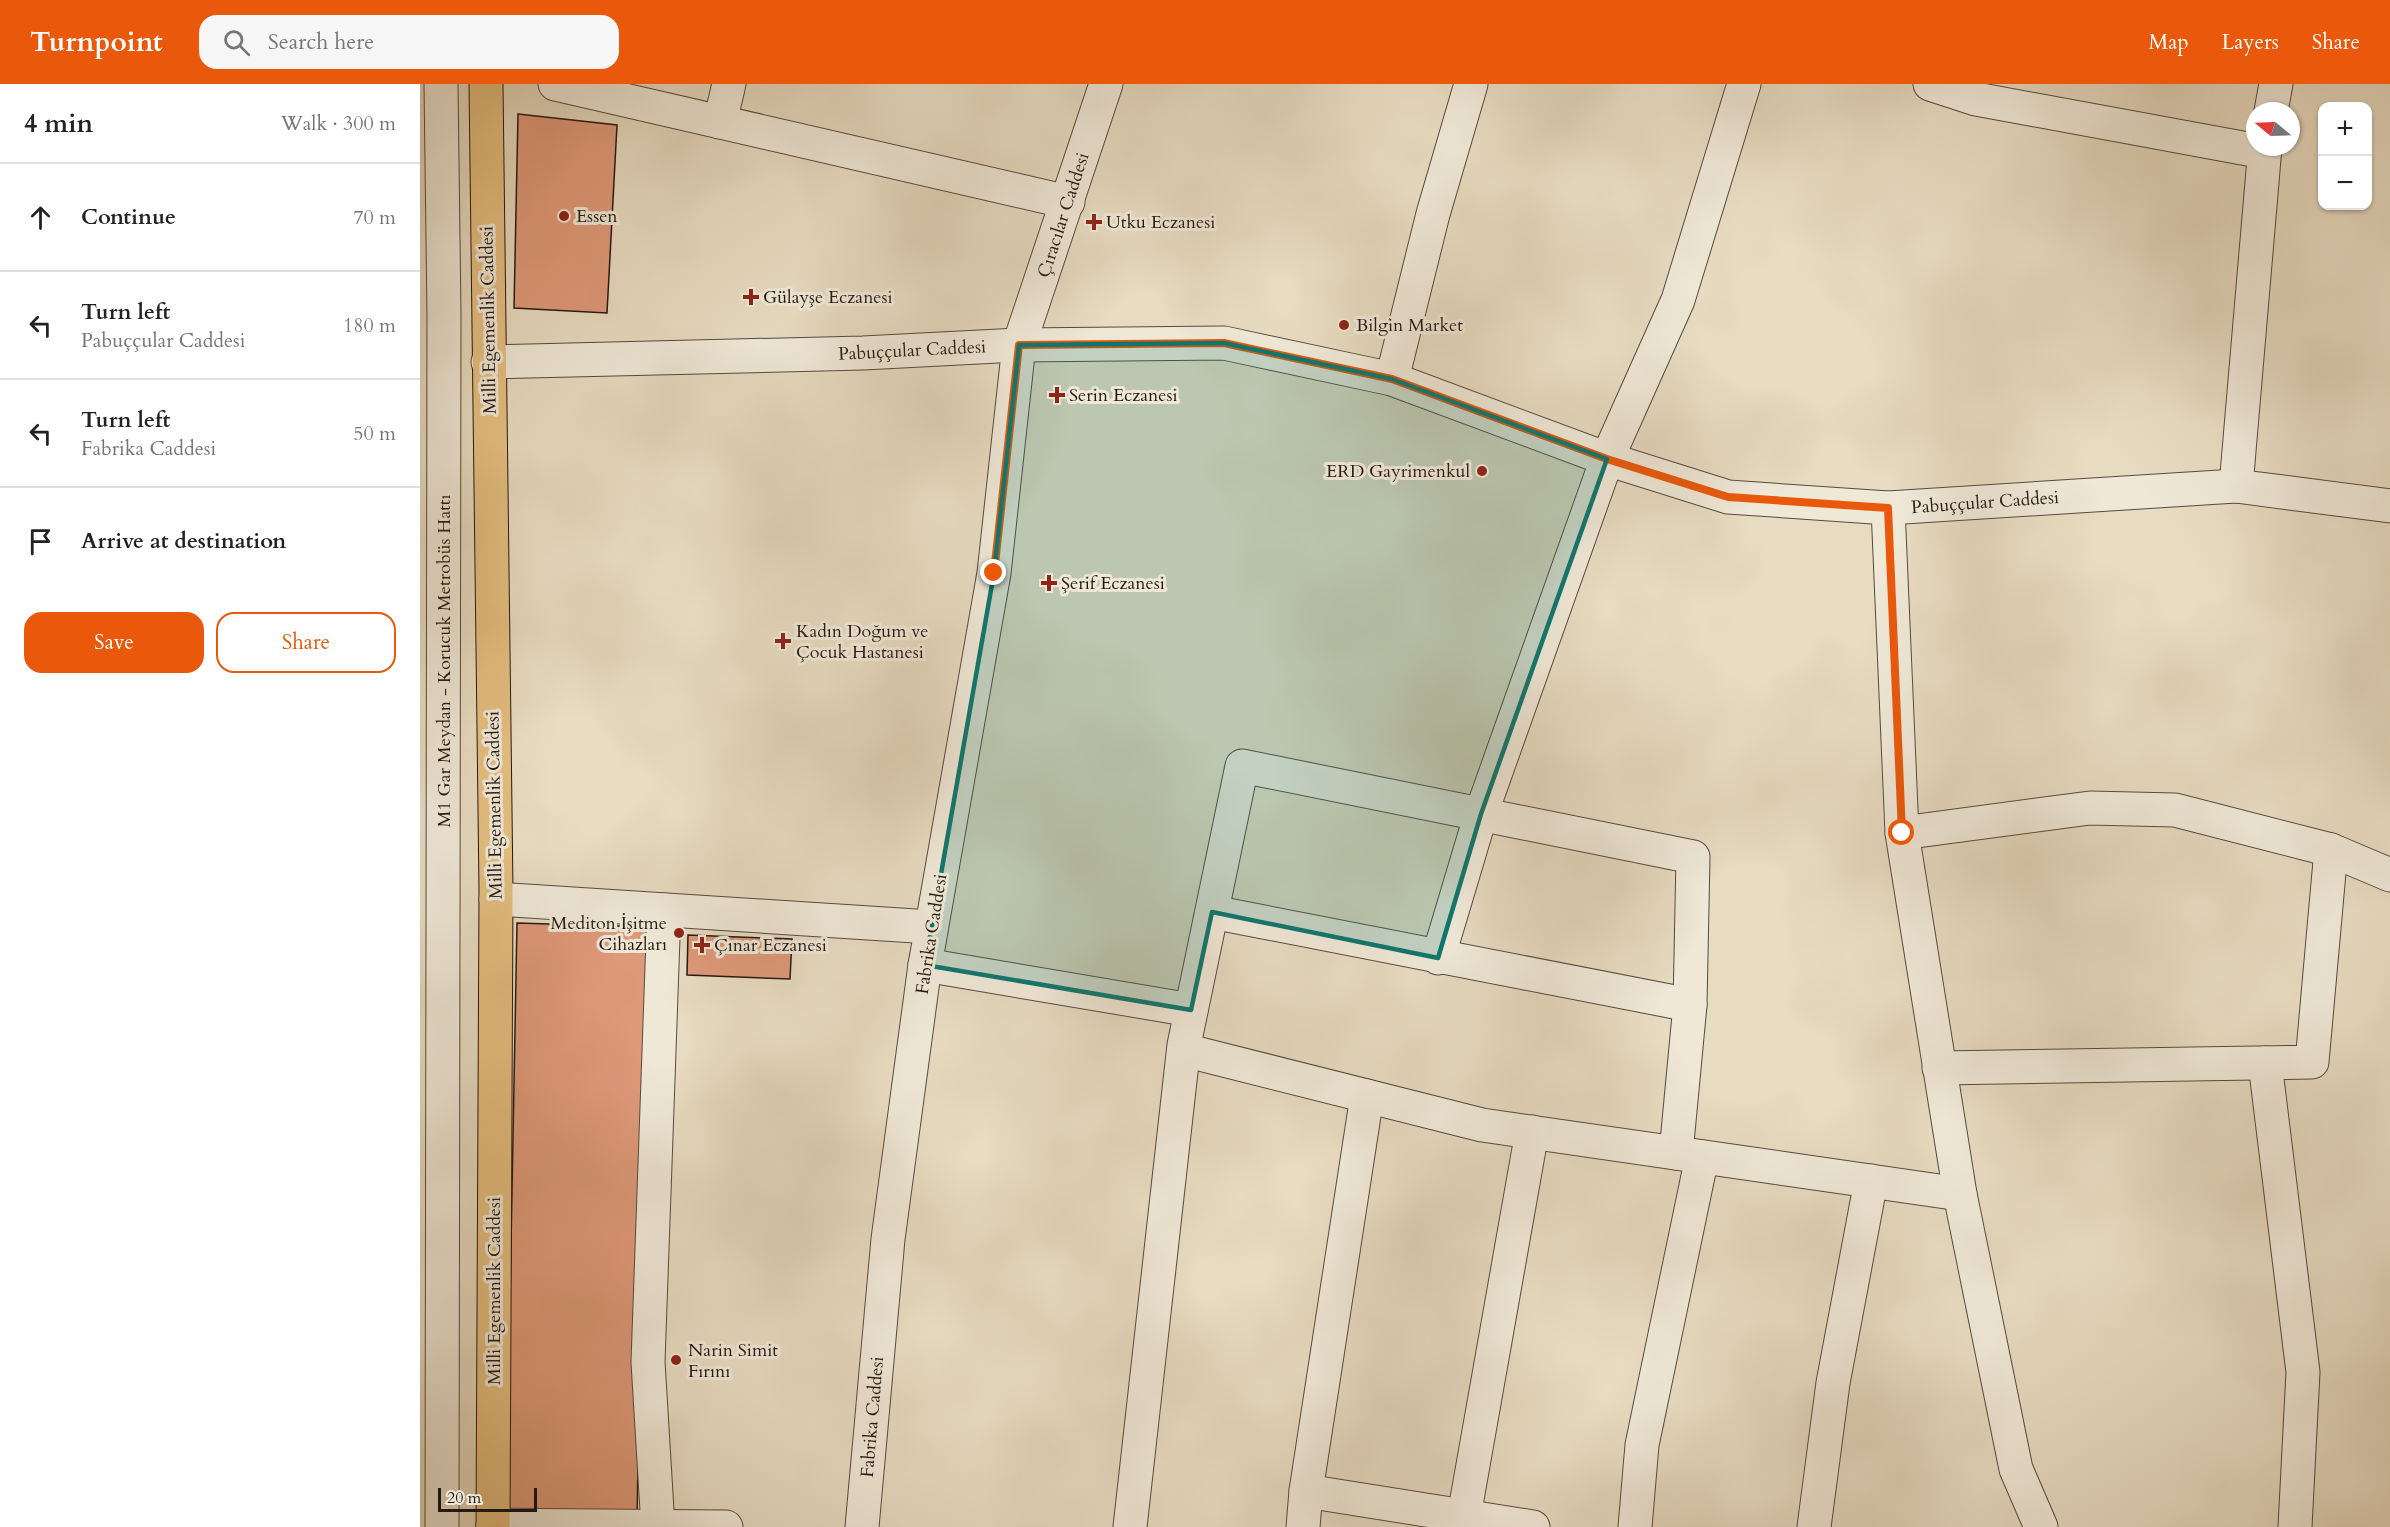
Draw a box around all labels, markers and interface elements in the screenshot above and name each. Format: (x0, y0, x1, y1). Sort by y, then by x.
search box (199, 15, 619, 69)
text: Turnpoint (30, 23, 163, 61)
icon: search (220, 26, 253, 59)
text: Search here (268, 27, 374, 57)
text: Map (2149, 28, 2189, 57)
text: Layers (2222, 28, 2279, 57)
text: Share (2312, 28, 2360, 57)
north arrow (2246, 102, 2300, 156)
map controls (2318, 102, 2372, 210)
button: + (2318, 102, 2372, 156)
text: 4 min (24, 106, 93, 141)
text: Walk · 300 m (281, 110, 396, 137)
street label: Çıracılar Caddesi (1031, 149, 1095, 281)
button: − (2318, 156, 2372, 210)
icon: ahead (24, 201, 57, 234)
text: Continue (81, 202, 176, 232)
text: 70 m (353, 204, 396, 231)
place label: Essen (576, 204, 618, 229)
marker: Essen (557, 209, 571, 223)
place label: Utku Eczanesi (1106, 210, 1215, 235)
marker: Utku Eczanesi (1087, 215, 1101, 229)
street label: Milli Egemenlik Caddesi (474, 226, 503, 414)
place label: Gülayşe Eczanesi (763, 285, 893, 310)
marker: Gülayşe Eczanesi (744, 290, 758, 304)
text: Turn left (81, 297, 170, 327)
icon: left (24, 309, 57, 342)
text: 180 m (343, 312, 396, 339)
place label: Bilgin Market (1356, 313, 1463, 338)
marker: Bilgin Market (1337, 318, 1351, 332)
text: Pabuççular Caddesi (81, 327, 245, 354)
street label: Pabuççular Caddesi (837, 334, 987, 367)
place label: Serin Eczanesi (1069, 383, 1178, 408)
marker: Serin Eczanesi (1050, 388, 1064, 402)
text: Turn left (81, 405, 170, 435)
icon: left (24, 417, 57, 450)
text: 50 m (353, 420, 396, 447)
text: Fabrika Caddesi (81, 435, 216, 462)
place label: ERD Gayrimenkul (1326, 459, 1470, 484)
marker: ERD Gayrimenkul (1475, 464, 1489, 478)
street label: Pabuççular Caddesi (1910, 485, 2060, 520)
street label: M1 Gar Meydan - Korucuk Metrobüs Hattı (432, 494, 457, 828)
icon: arrive (24, 525, 57, 558)
text: Arrive at destination (81, 526, 286, 556)
route end (980, 559, 1006, 585)
place label: Şerif Eczanesi (1061, 571, 1165, 596)
marker: Şerif Eczanesi (1042, 576, 1056, 590)
button: Save (24, 612, 204, 673)
button: Share (216, 612, 396, 673)
place label: Kadın Doğum ve Çocuk Hastanesi (796, 619, 929, 665)
marker: Kadın Doğum ve Çocuk Hastanesi (774, 632, 792, 650)
street label: Milli Egemenlik Caddesi (480, 711, 509, 899)
route start (1888, 819, 1914, 845)
street label: Fabrika Caddesi (910, 872, 953, 996)
place label: Mediton İşitme Cihazları (550, 911, 667, 957)
marker: Mediton İşitme Cihazları (672, 926, 686, 940)
place label: Çınar Eczanesi (714, 933, 827, 958)
marker: Çınar Eczanesi (695, 938, 709, 952)
street label: Milli Egemenlik Caddesi (482, 1197, 507, 1385)
place label: Narin Simit Fırını (688, 1338, 778, 1384)
marker: Narin Simit Fırını (669, 1353, 683, 1367)
street label: Fabrika Caddesi (855, 1355, 890, 1479)
scale bar (438, 1485, 537, 1512)
text: 20 m (447, 1487, 481, 1509)

